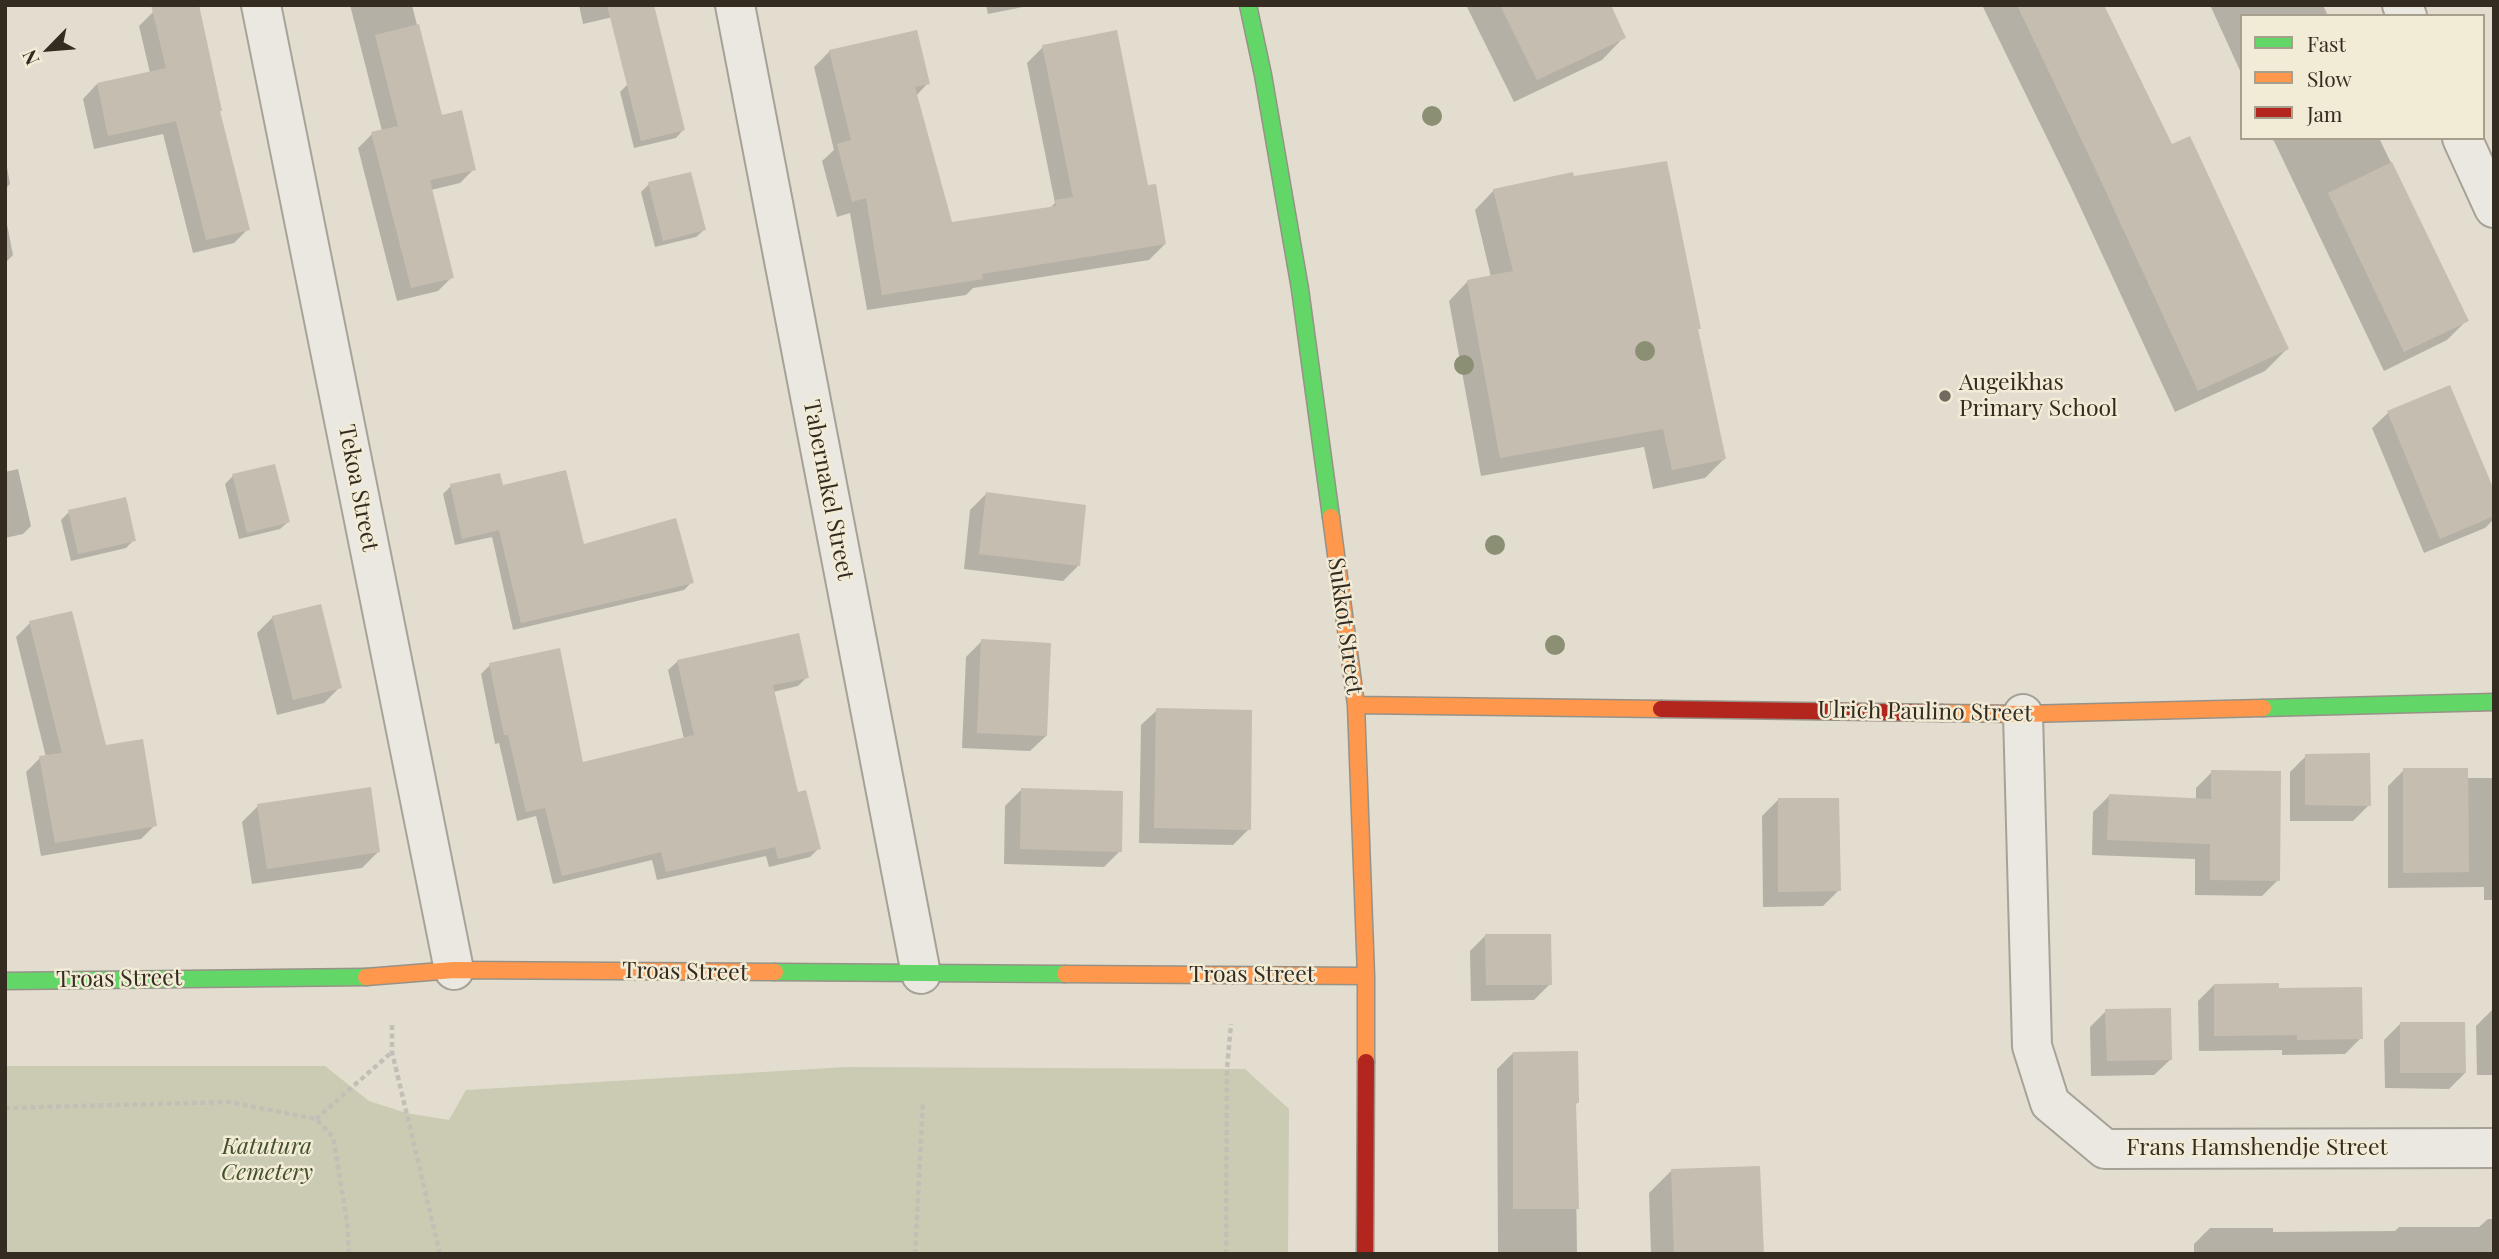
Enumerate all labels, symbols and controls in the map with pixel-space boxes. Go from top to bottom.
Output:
north arrow [14,14,84,84]
legend [2240,14,2485,140]
text: Fast [2307,29,2346,57]
text: N [15,46,45,70]
text: Slow [2307,64,2352,92]
text: Jam [2307,99,2343,127]
place label: Augeikhas Primary School [1959,369,2118,423]
marker: Augeikhas Primary School [1937,388,1953,404]
street label: Tabernakel Street [797,397,859,583]
street label: Tekoa Street [332,422,384,554]
street label: Sukkot Street [1322,556,1368,696]
street label: Ulrich Paulino Street [1817,696,2033,728]
street label: Troas Street [622,957,748,987]
street label: Troas Street [1189,961,1315,989]
street label: Troas Street [56,964,182,994]
park label: Katutura Cemetery [221,1133,313,1187]
street label: Frans Hamshendje Street [2126,1134,2388,1162]

